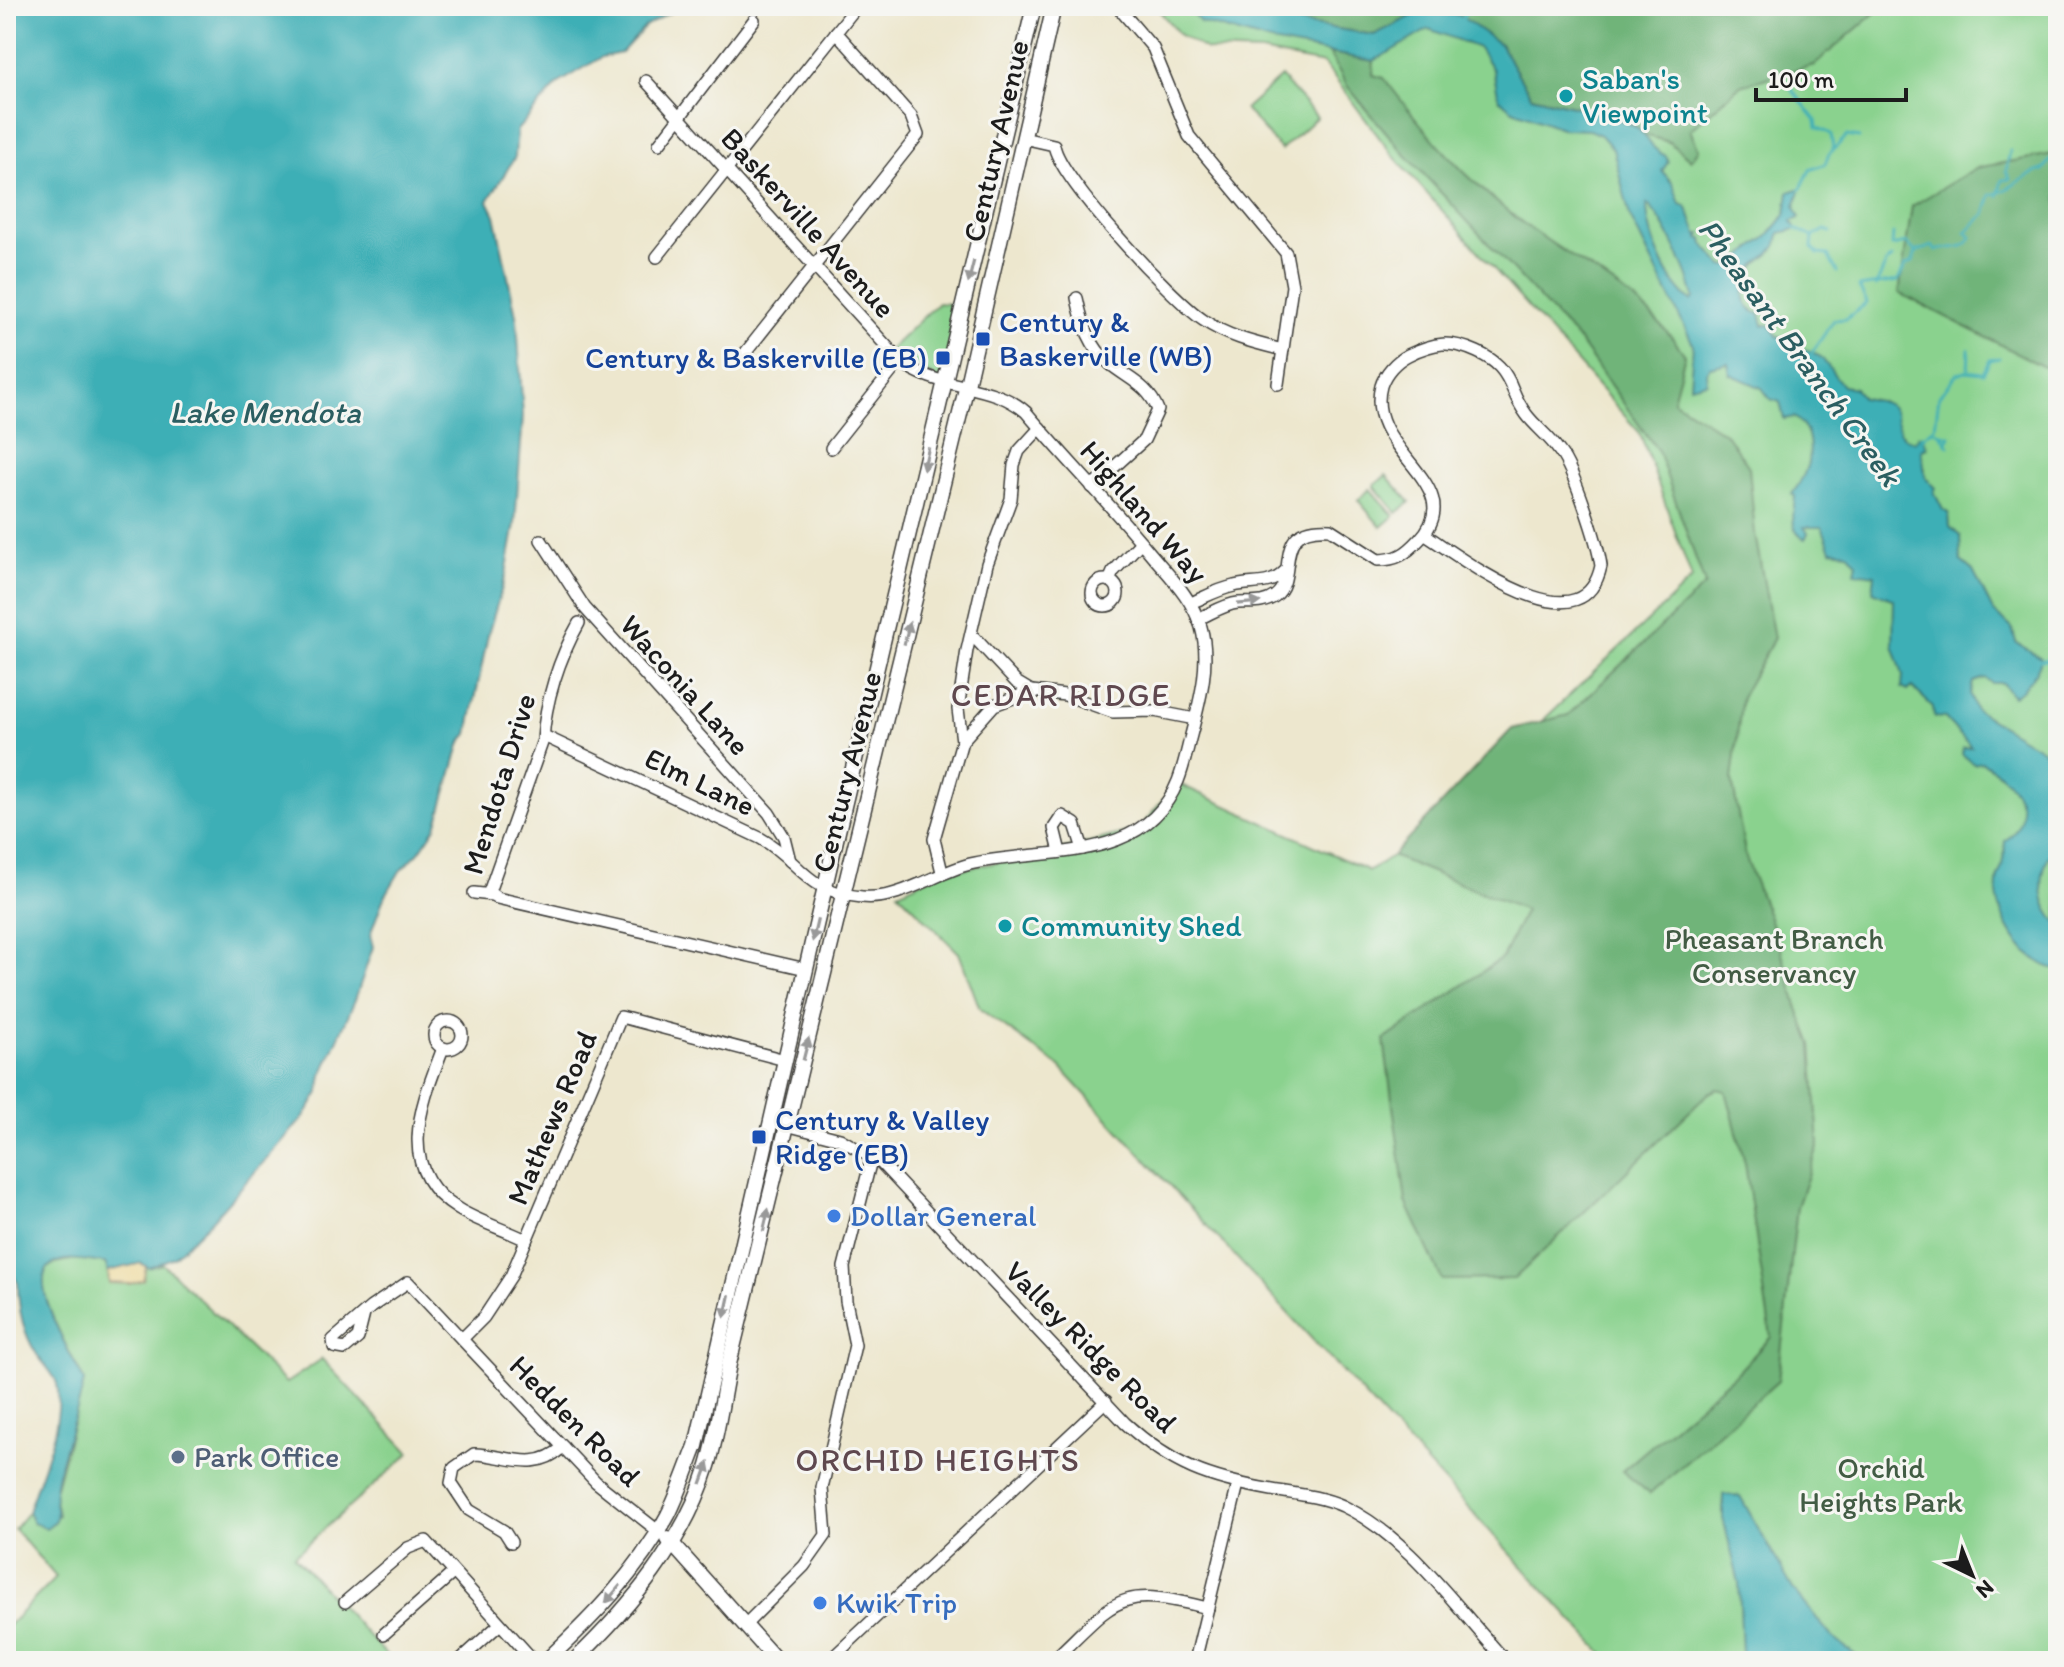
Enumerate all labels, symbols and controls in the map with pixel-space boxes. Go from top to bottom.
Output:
street label: Century Avenue [954,36,1037,246]
scale bar [1756,52,1906,102]
place label: Saban's Viewpoint [1582,60,1708,131]
text: 100 m [1768,65,1834,94]
marker: Saban's Viewpoint [1557,87,1575,105]
street label: Baskerville Avenue [713,120,904,325]
water label: Pheasant Branch Creek [1690,211,1911,494]
one-way arrow [964,260,976,285]
place label: Century & Baskerville (WB) [999,303,1213,374]
marker: Century & Baskerville (WB) [974,330,992,348]
place label: Century & Baskerville (EB) [585,339,927,376]
marker: Century & Baskerville (EB) [934,349,952,367]
water label: Lake Mendota [169,393,362,431]
street label: Highland Way [1072,433,1217,591]
one-way arrow [919,446,932,471]
one-way arrow [1237,596,1262,609]
street label: Waconia Lane [612,607,758,763]
one-way arrow [901,620,914,645]
street label: Century Avenue [804,667,889,876]
district label: CEDAR RIDGE [951,676,1171,714]
street label: Mendota Drive [453,689,544,879]
street label: Elm Lane [639,739,761,824]
place label: Community Shed [1021,907,1242,944]
marker: Community Shed [996,917,1014,935]
one-way arrow [808,918,821,943]
park label: Pheasant Branch Conservancy [1664,920,1884,991]
street label: Mathews Road [498,1025,605,1210]
one-way arrow [801,1036,813,1061]
place label: Century & Valley Ridge (EB) [775,1101,989,1172]
marker: Century & Valley Ridge (EB) [750,1128,768,1146]
place label: Dollar General [850,1197,1037,1234]
marker: Dollar General [825,1207,843,1225]
one-way arrow [760,1208,773,1233]
street label: Valley Ridge Road [997,1253,1185,1441]
one-way arrow [720,1294,733,1319]
street label: Hedden Road [502,1347,649,1495]
place label: Park Office [194,1438,339,1475]
district label: ORCHID HEIGHTS [795,1441,1081,1479]
marker: Park Office [169,1448,187,1466]
park label: Orchid Heights Park [1799,1449,1963,1520]
one-way arrow [699,1460,712,1484]
north arrow [1932,1535,2012,1615]
text: N [1971,1574,2000,1604]
one-way arrow [605,1584,622,1604]
place label: Kwik Trip [836,1584,957,1621]
marker: Kwik Trip [811,1594,829,1612]

